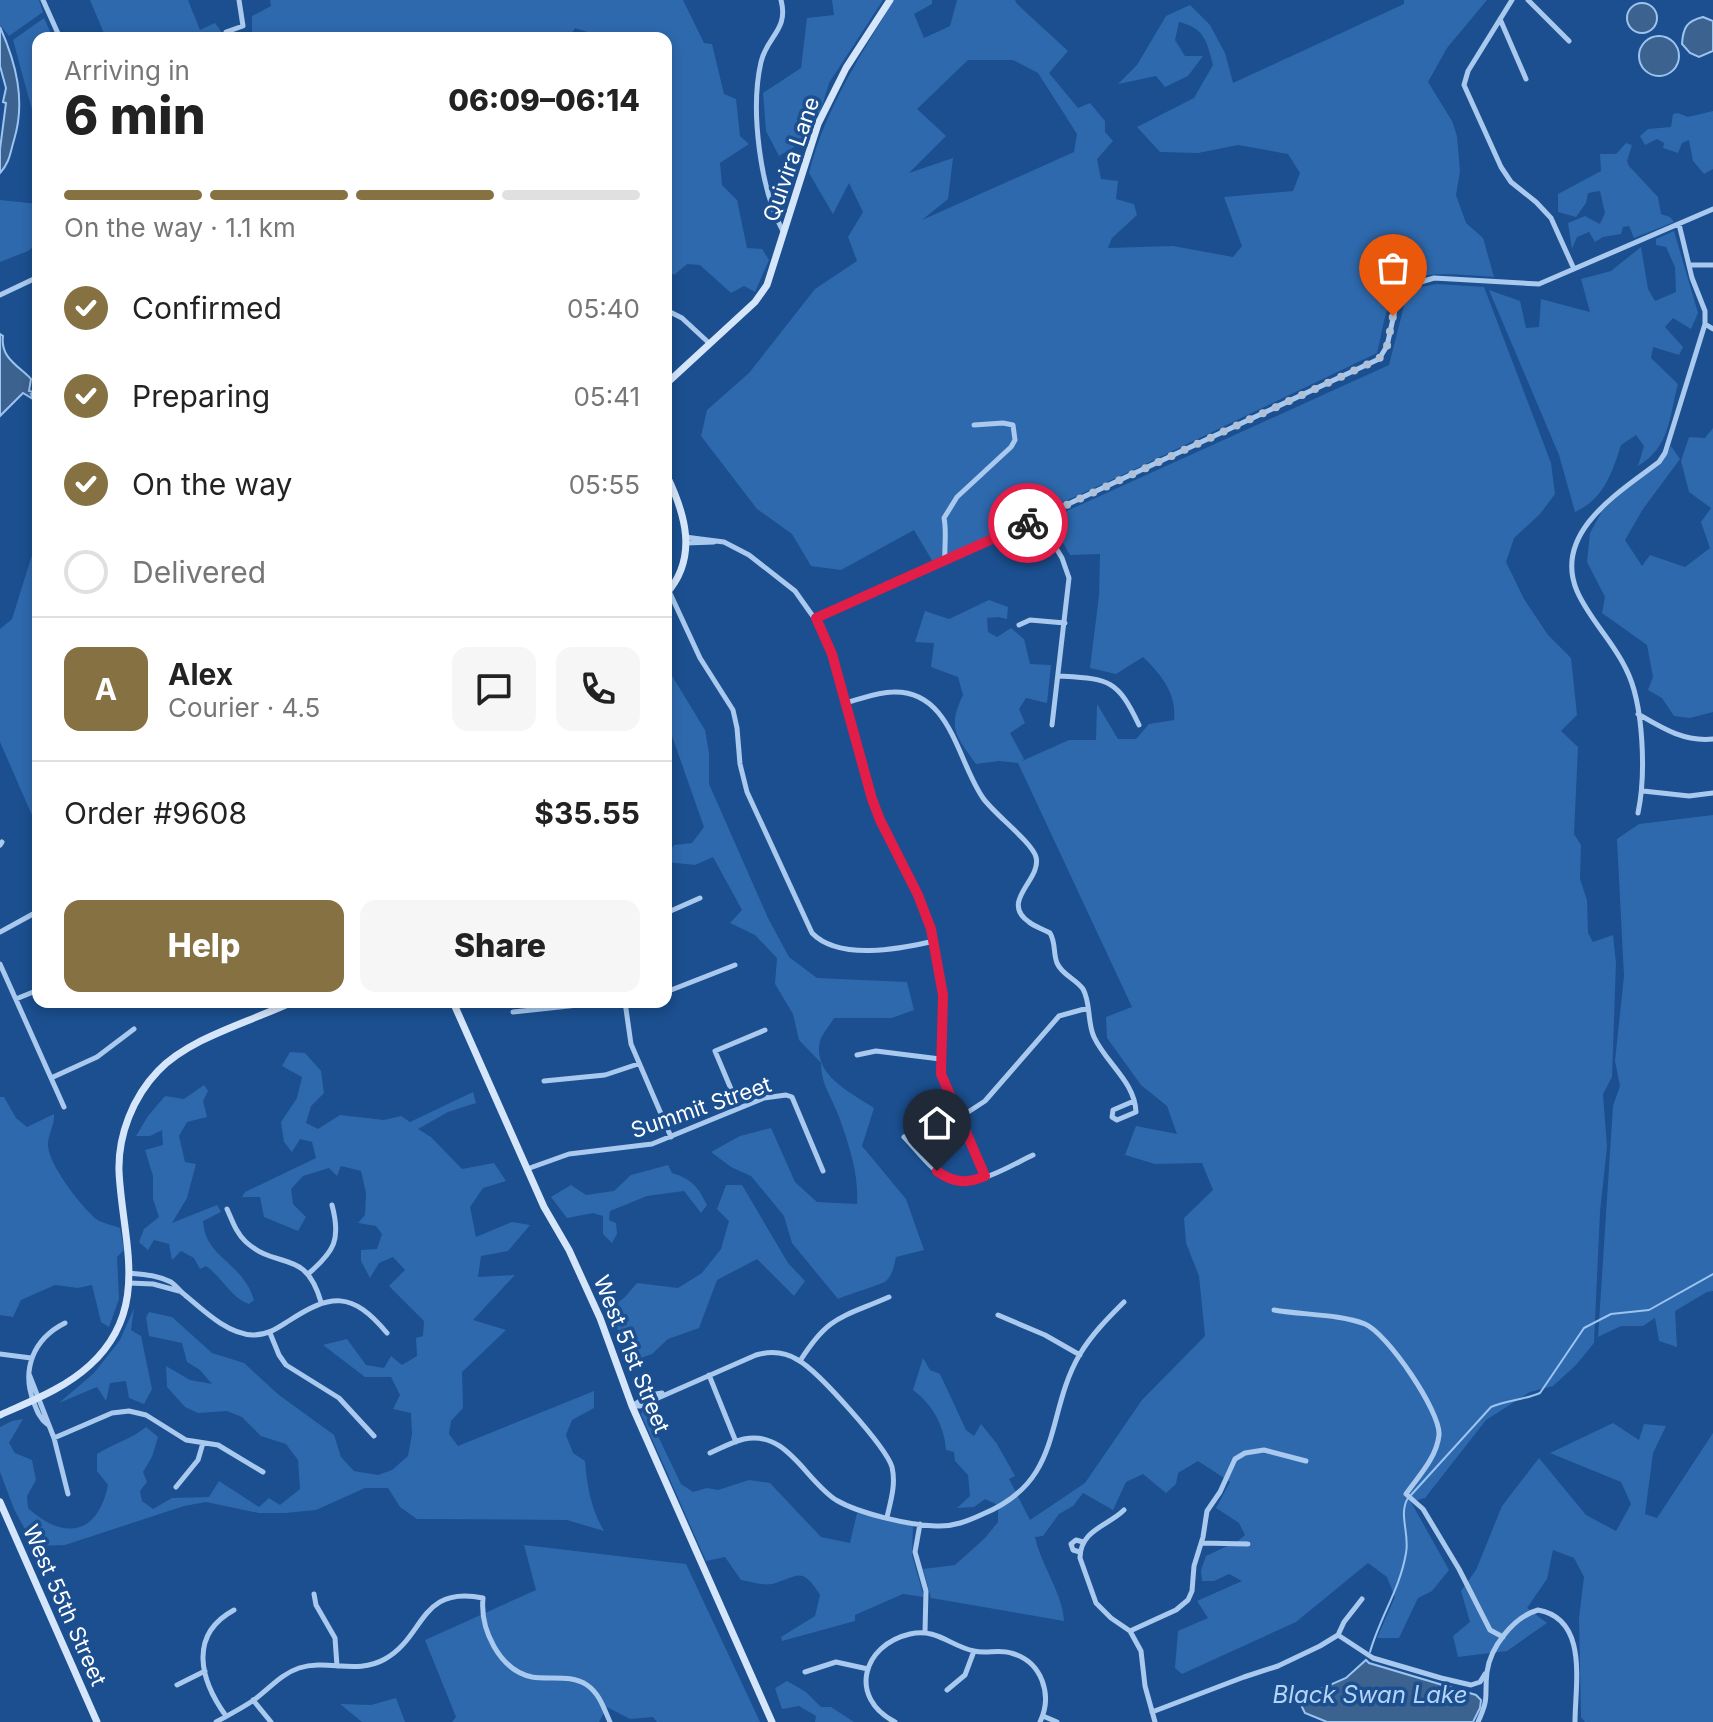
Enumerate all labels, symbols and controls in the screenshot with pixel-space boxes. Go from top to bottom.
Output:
text: Arriving in [64,55,190,86]
text: 06:09–06:14 [448,82,640,118]
text: 6 min [64,84,206,147]
street label: Quivira Lane [757,93,825,225]
text: On the way · 1.1 km [64,212,296,243]
pin [1359,234,1427,316]
icon: bag [1371,246,1415,290]
icon: check [64,286,108,330]
text: Confirmed [132,290,282,326]
text: 05:40 [567,293,640,324]
icon: check [64,374,108,418]
text: Preparing [132,378,270,414]
text: 05:41 [573,381,640,412]
icon: check [64,462,108,506]
text: On the way [132,466,292,502]
text: 05:55 [569,469,640,500]
courier [988,483,1068,563]
icon: bike [1006,501,1050,545]
text: Delivered [132,554,266,590]
button: chat [452,647,536,731]
button: phone [556,647,640,731]
text: Alex [168,656,233,692]
text: A [95,671,117,707]
text: Courier · 4.5 [168,692,320,723]
text: Order #9608 [64,795,247,831]
text: $35.55 [534,795,640,831]
button: Help [64,900,344,992]
button: Share [360,900,640,992]
street label: Summit Street [628,1071,774,1143]
pin [903,1089,971,1171]
icon: home [915,1101,959,1145]
street label: West 51st Street [589,1271,675,1437]
street label: West 55th Street [18,1520,112,1690]
water label: Black Swan Lake [1273,1680,1467,1709]

